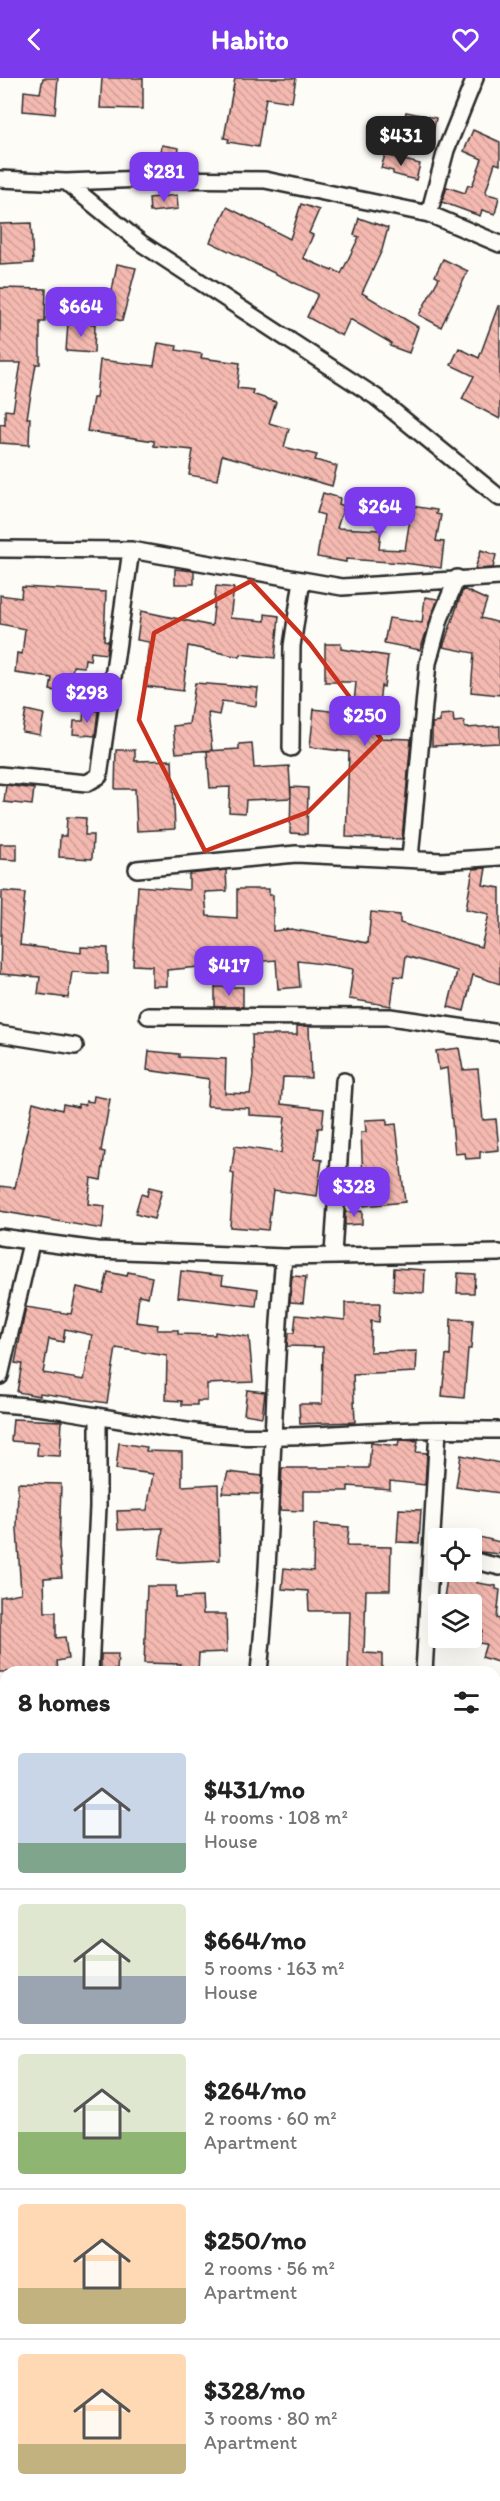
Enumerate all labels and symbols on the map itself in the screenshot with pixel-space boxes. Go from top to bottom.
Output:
pin: $431 [365,116,437,167]
pin: $281 [128,152,200,203]
pin: $664 [45,287,117,338]
pin: $264 [344,487,416,538]
pin: $298 [51,673,123,724]
pin: $250 [329,696,401,747]
pin: $417 [193,946,265,997]
pin: $328 [318,1167,390,1218]

